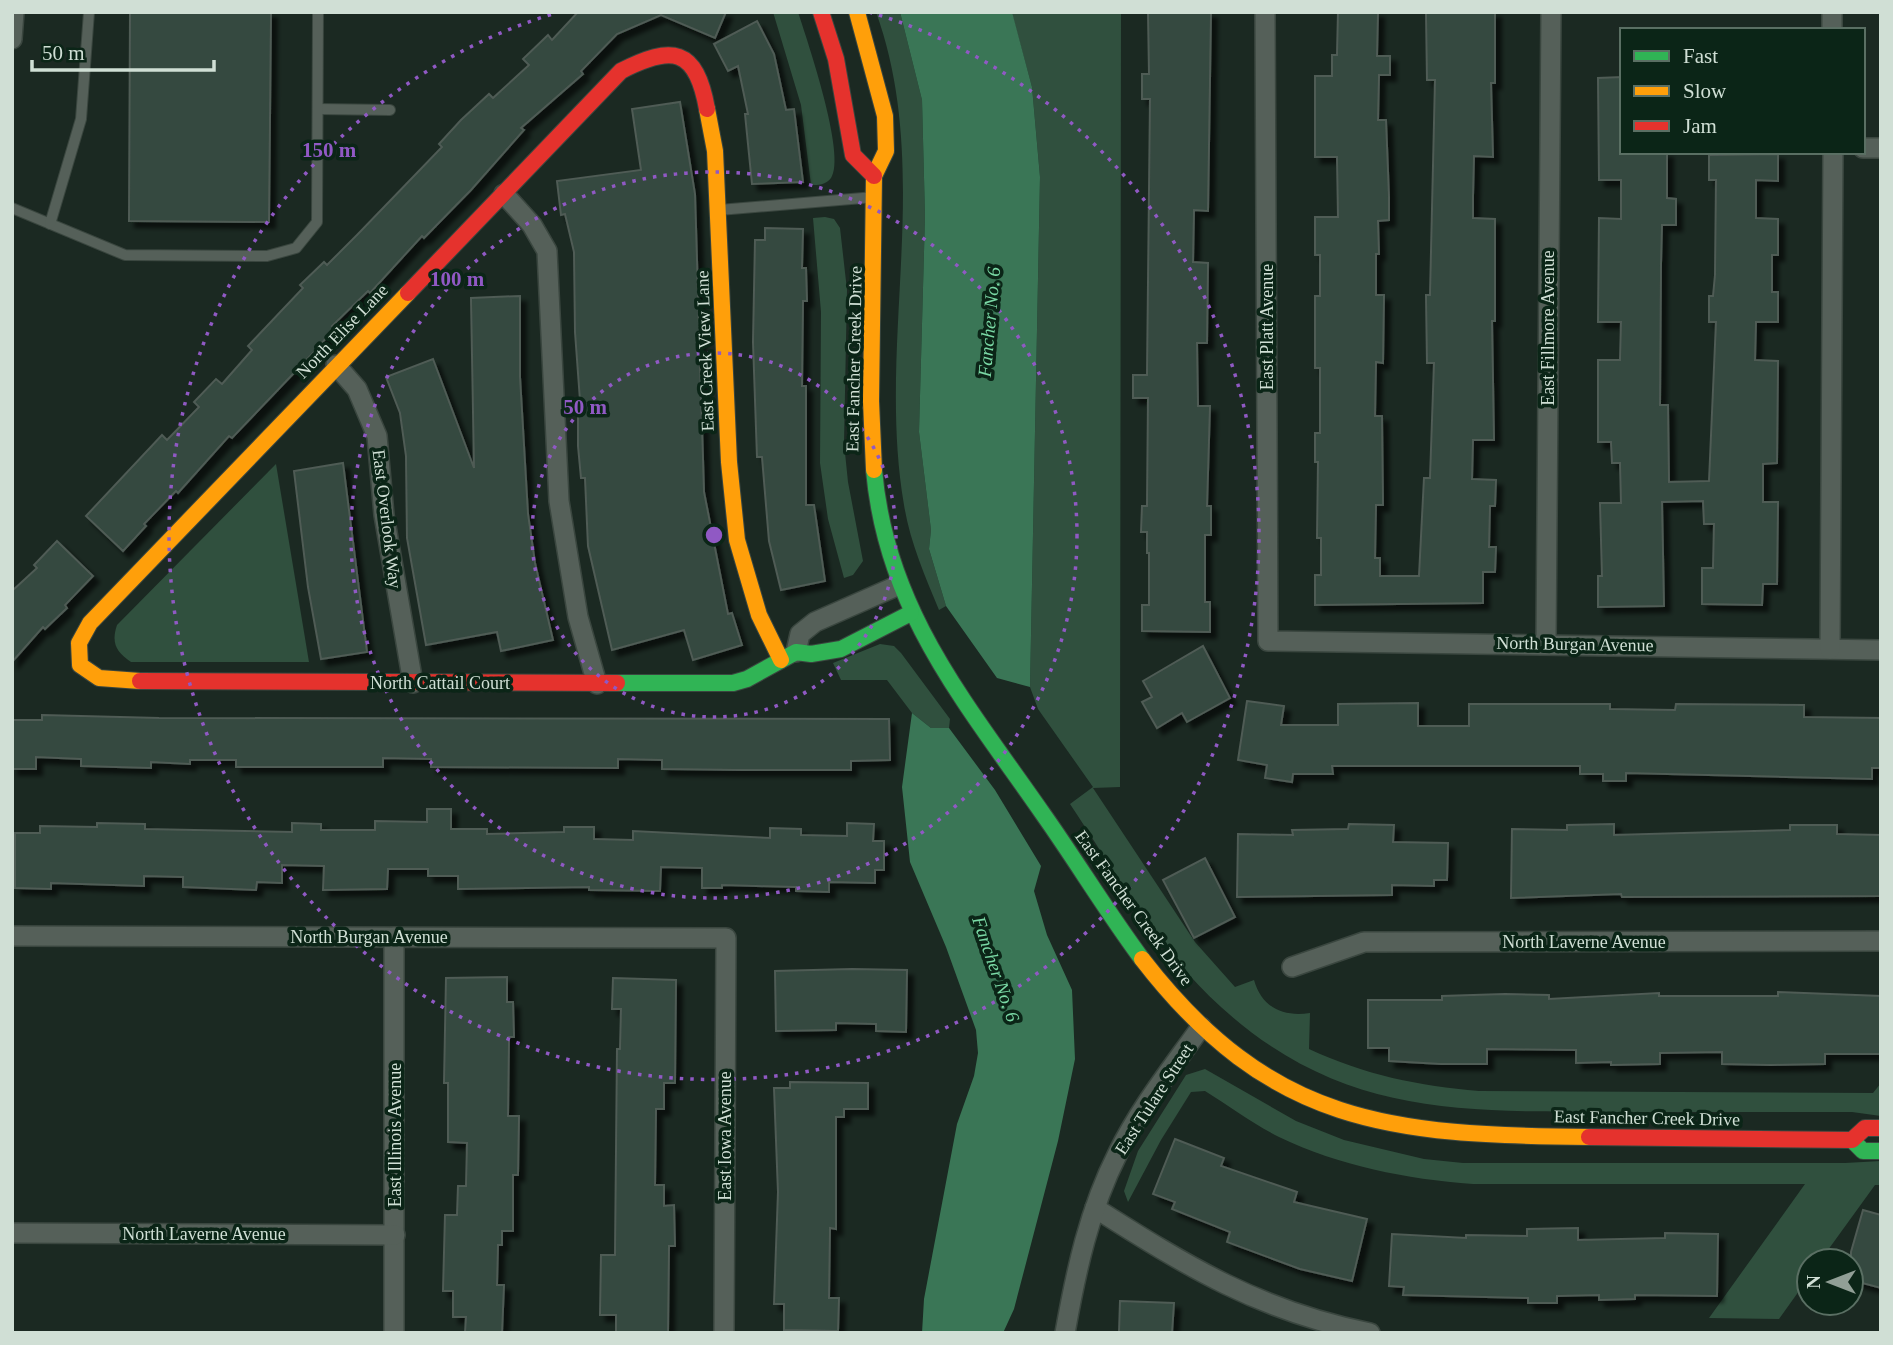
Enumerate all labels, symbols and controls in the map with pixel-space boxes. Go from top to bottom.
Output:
scale bar [32,28,214,72]
legend [1620,28,1865,154]
text: 50 m [42,41,85,65]
text: Fast [1683,44,1718,68]
text: Slow [1683,79,1727,103]
text: Jam [1683,114,1717,138]
text: 150 m [302,138,357,162]
street label: East Fillmore Avenue [1538,250,1558,406]
street label: East Platt Avenue [1257,264,1277,390]
street label: East Fancher Creek Drive [842,266,866,452]
water label: Fancher No. 6 [974,266,1004,379]
text: 100 m [430,267,485,291]
street label: East Creek View Lane [692,270,718,432]
street label: North Elise Lane [292,280,392,382]
text: 50 m [563,395,607,419]
street label: East Overlook Way [369,448,405,590]
centre of rings [702,523,726,547]
street label: North Burgan Avenue [1496,633,1654,655]
street label: North Cattail Court [370,673,510,693]
street label: East Fancher Creek Drive [1071,827,1197,989]
water label: Fancher No. 6 [968,912,1024,1025]
street label: North Burgan Avenue [290,927,448,947]
street label: North Laverne Avenue [1502,932,1666,952]
street label: East Tulare Street [1111,1040,1197,1158]
street label: East Illinois Avenue [385,1063,405,1207]
street label: East Iowa Avenue [715,1071,735,1201]
street label: East Fancher Creek Drive [1554,1106,1740,1130]
street label: North Laverne Avenue [122,1224,286,1244]
north arrow [1795,1247,1865,1317]
text: N [1803,1275,1824,1289]

